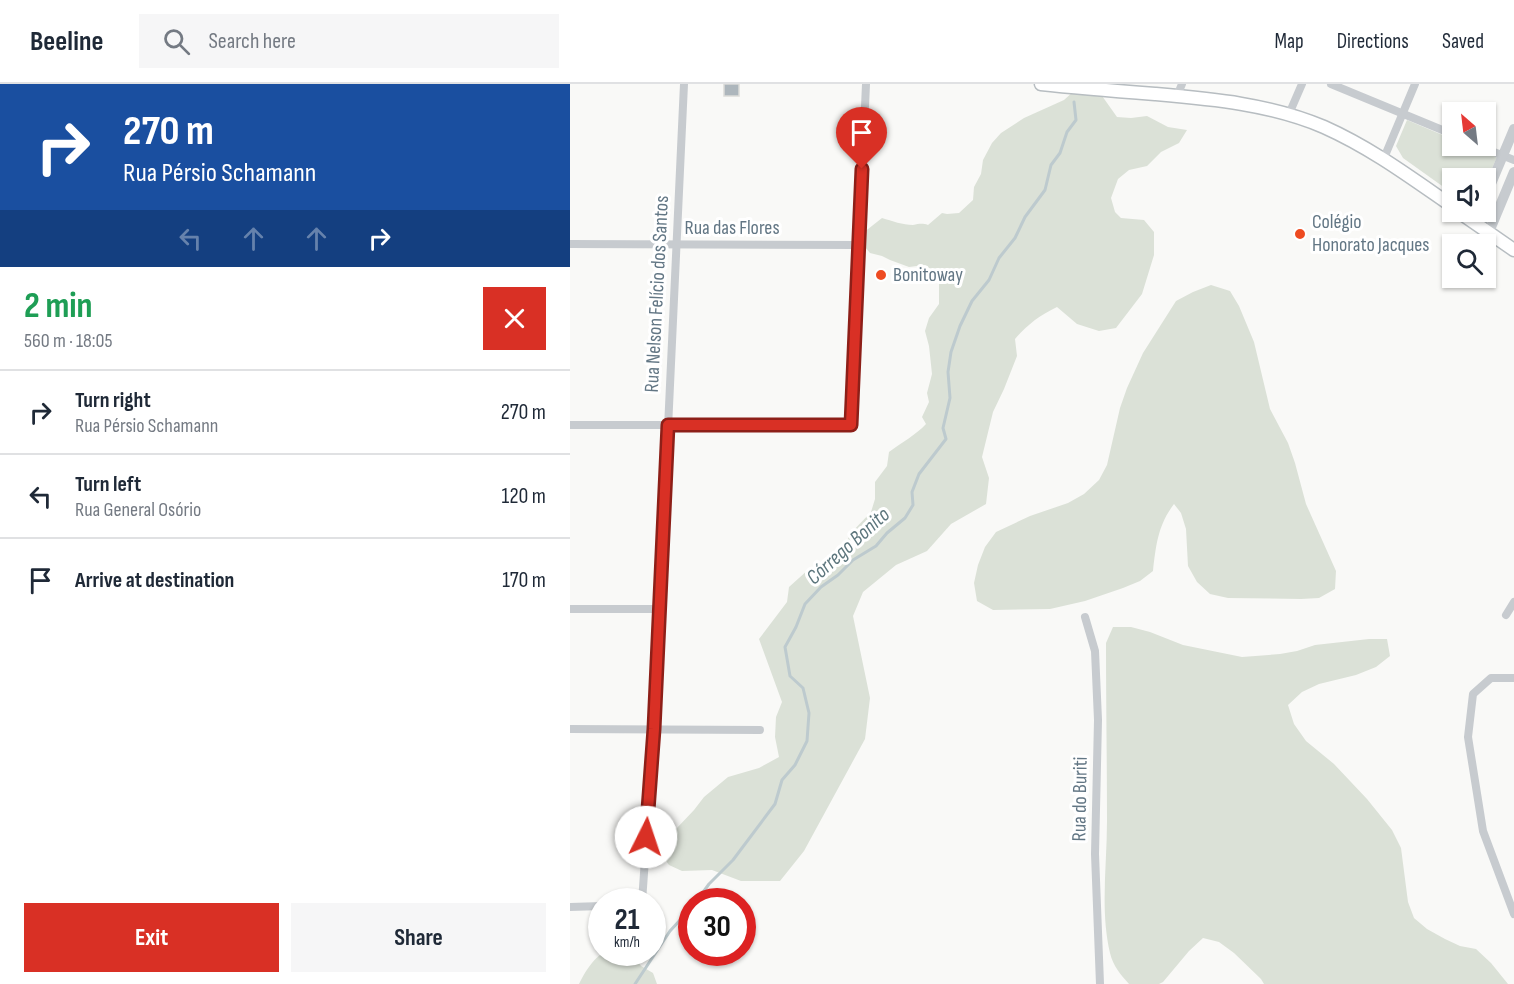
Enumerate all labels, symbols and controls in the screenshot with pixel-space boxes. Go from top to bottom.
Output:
search box [139,14,559,68]
text: Beeline [30,25,103,58]
icon: search [160,25,193,58]
text: Search here [208,28,296,55]
text: Map [1274,29,1304,54]
text: Directions [1337,29,1409,54]
text: Saved [1442,29,1484,54]
north arrow [1442,102,1496,156]
map controls [1442,102,1496,288]
text: 270 m [123,106,214,157]
pin [836,107,887,169]
icon: right [24,108,102,186]
icon: arrive [845,116,878,149]
text: Rua Pérsio Schamann [123,157,316,189]
button: sound [1442,168,1496,222]
street label: Rua Nelson Felício dos Santos [640,195,674,393]
place label: Colégio Honorato Jacques [1312,210,1429,257]
street label: Rua das Flores [684,216,780,240]
icon: left [174,222,207,255]
icon: ahead [237,222,270,255]
icon: ahead [300,222,333,255]
icon: right [363,222,396,255]
marker: Colégio Honorato Jacques [1293,227,1307,241]
button: search [1442,234,1496,288]
place label: Bonitoway [893,263,963,287]
marker: Bonitoway [874,268,888,282]
text: 2 min [24,285,93,328]
button: close [483,287,546,350]
text: 560 m · 18:05 [24,329,113,353]
text: Turn right [75,387,151,414]
icon: right [24,396,57,429]
text: 270 m [501,399,546,426]
text: Rua Pérsio Schamann [75,414,218,438]
text: Turn left [75,471,141,498]
icon: left [24,480,57,513]
text: 120 m [502,483,546,510]
text: Rua General Osório [75,498,201,522]
water label: Córrego Bonito [801,502,895,590]
icon: arrive [24,564,57,597]
text: Arrive at destination [75,567,234,594]
text: 170 m [502,567,546,594]
street label: Rua do Buriti [1067,756,1093,842]
position arrow [614,805,678,869]
speed limit sign: 30 [678,888,756,966]
text: 21 [615,902,639,938]
button: Exit [24,903,279,972]
button: Share [291,903,546,972]
text: km/h [614,933,640,952]

